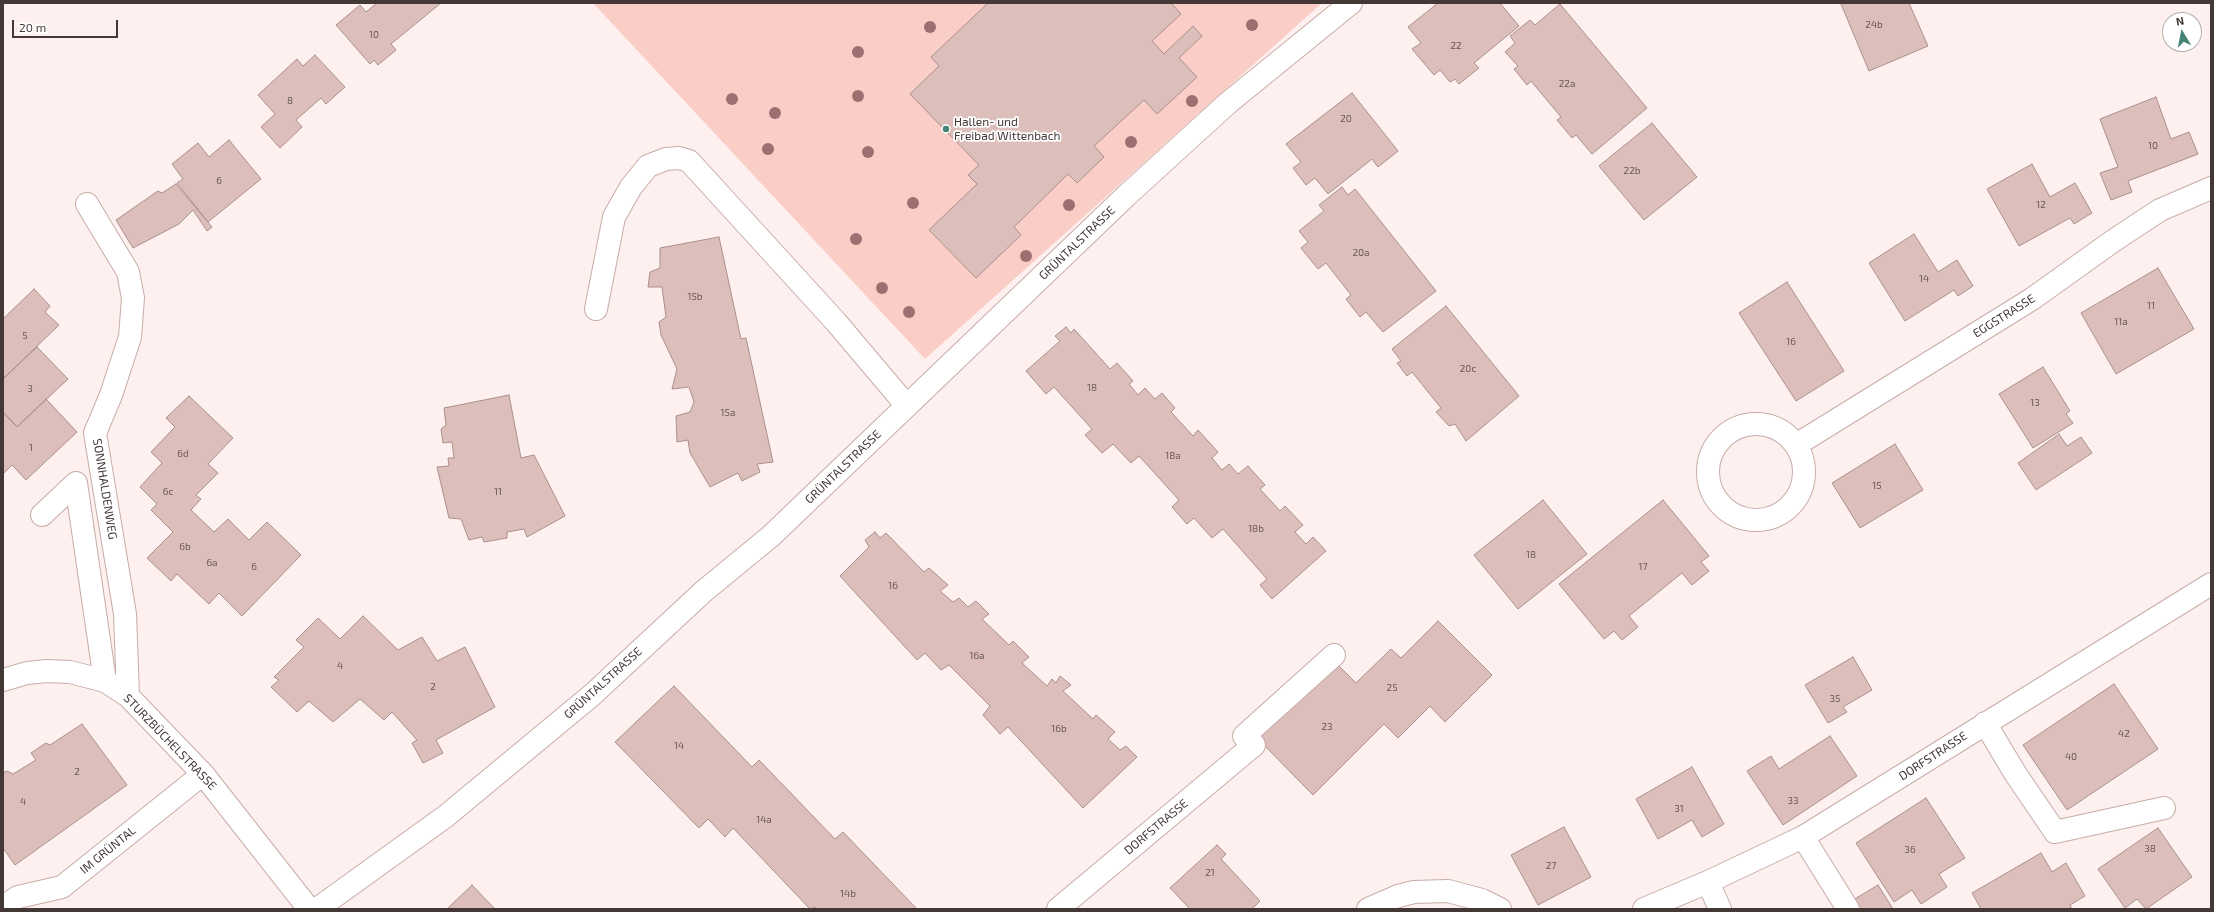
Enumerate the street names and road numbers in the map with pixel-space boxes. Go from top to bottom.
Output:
street label: GRÜNTALSTRASSE [1036,203,1118,283]
street label: EGGSTRASSE [1970,291,2038,341]
street label: GRÜNTALSTRASSE [802,427,884,507]
street label: SONNHALDENWEG [90,437,120,541]
street label: GRÜNTALSTRASSE [561,644,645,722]
street label: STURZBÜCHELSTRASSE [120,691,220,793]
street label: DORFSTRASSE [1896,729,1970,783]
street label: DORFSTRASSE [1121,796,1191,858]
street label: IM GRÜNTAL [77,823,139,877]

